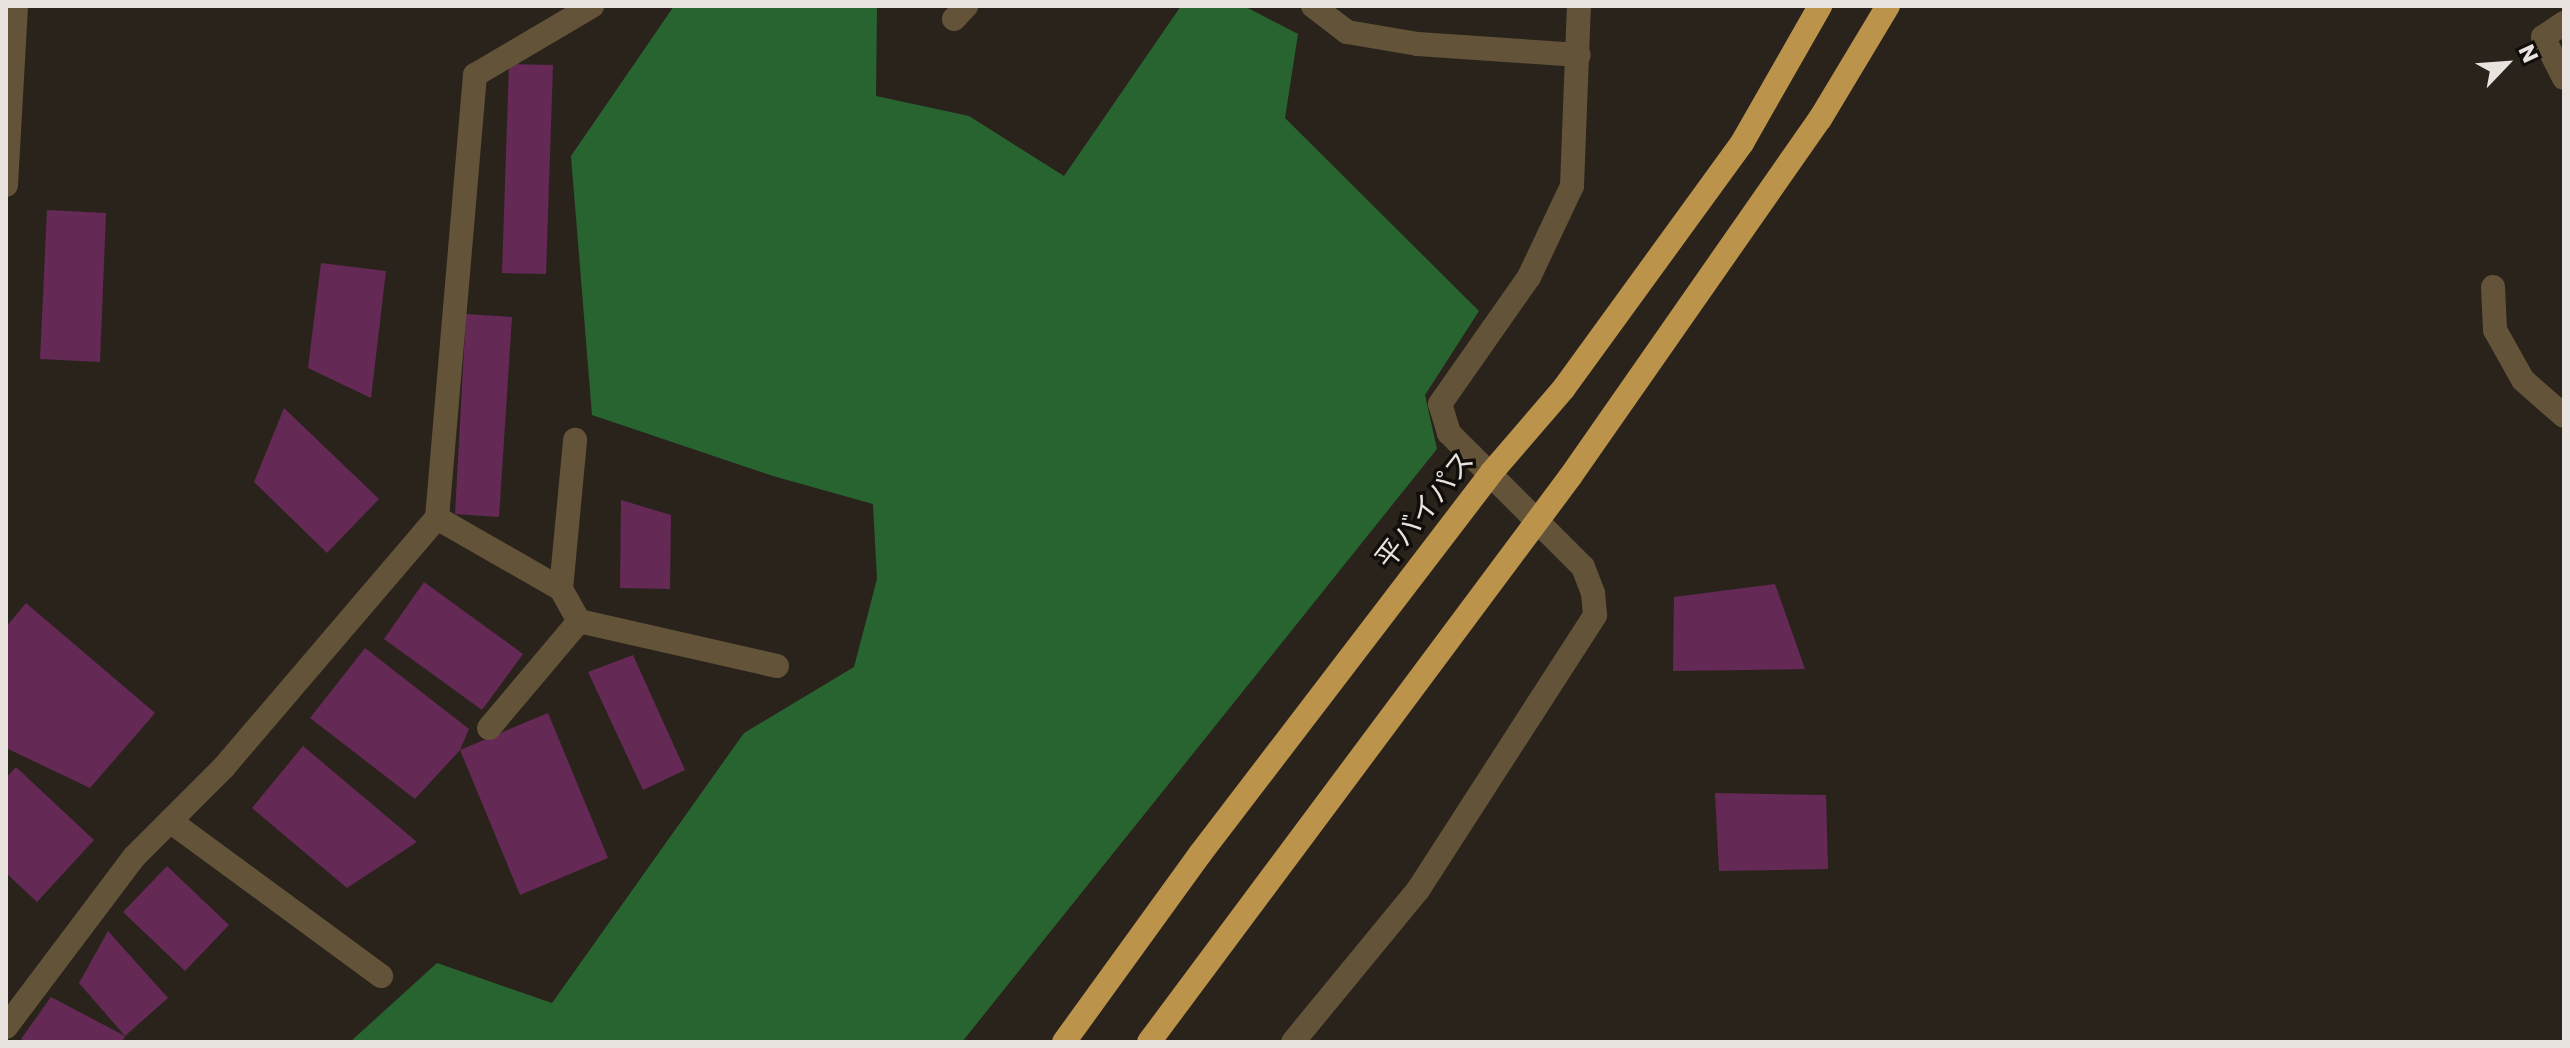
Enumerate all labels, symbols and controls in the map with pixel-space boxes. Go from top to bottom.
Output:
north arrow [2466,24,2546,104]
text: N [2511,40,2546,68]
street label: 平バイパス [1369,444,1481,576]

